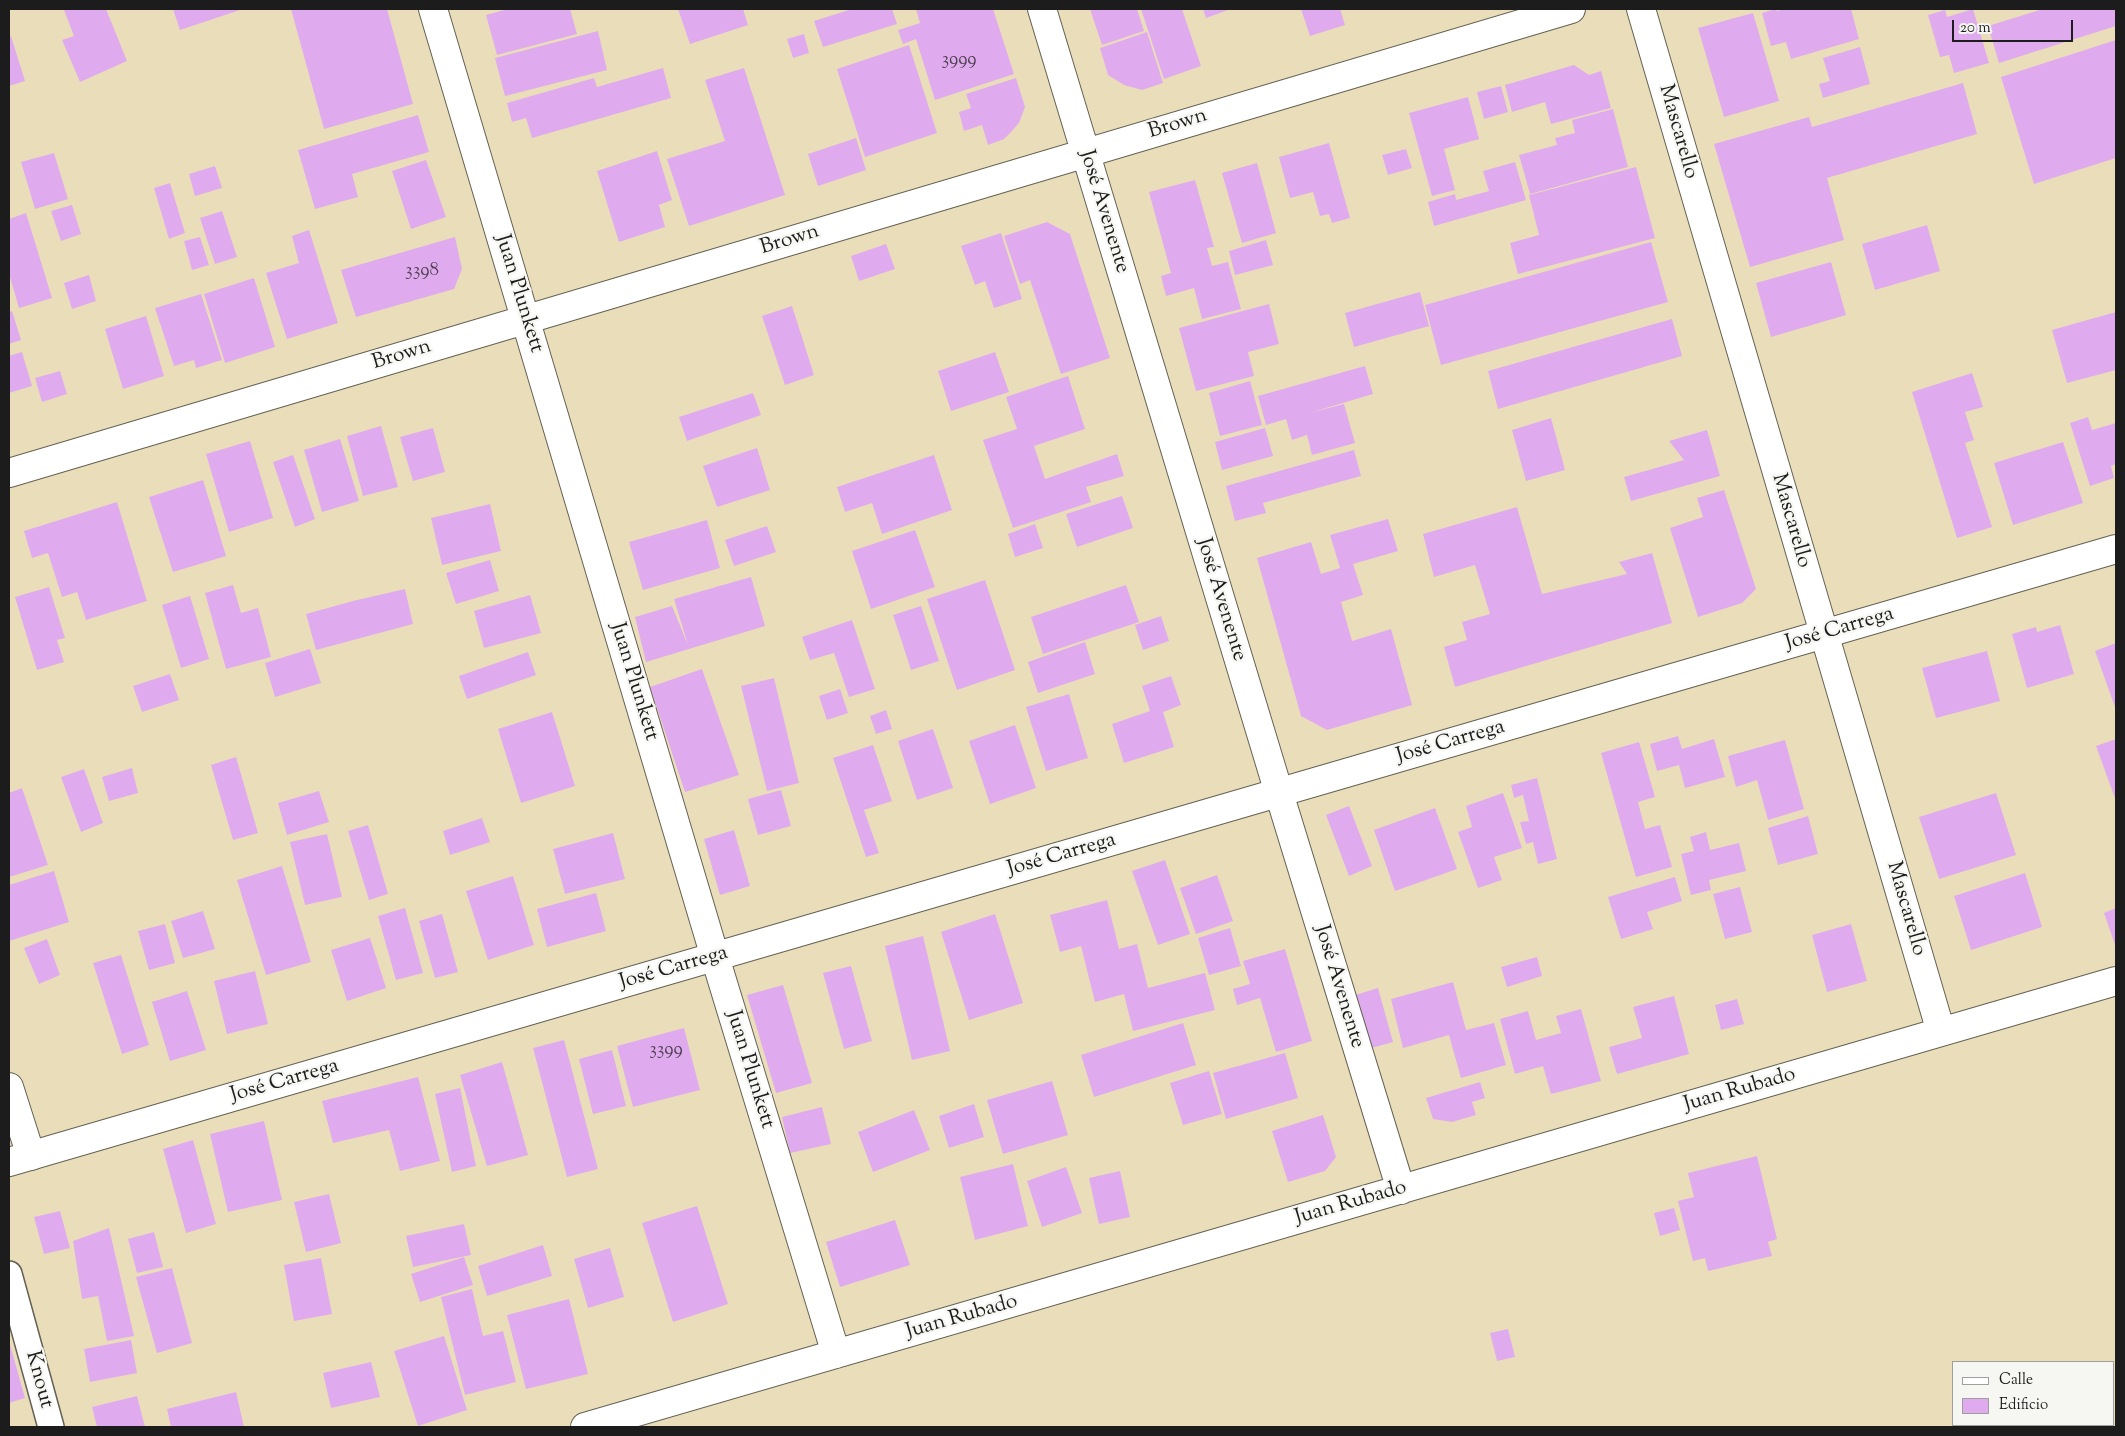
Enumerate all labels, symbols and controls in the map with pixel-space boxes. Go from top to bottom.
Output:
scale bar [1955,10,2076,42]
text: 20 m [1960,18,1991,39]
house number: 3999 [941,50,977,72]
street label: Mascarello [1652,82,1702,182]
street label: Brown [1146,104,1210,146]
street label: José Avenente [1072,147,1134,277]
street label: Brown [758,220,822,262]
street label: Juan Plunkett [488,232,548,356]
house number: 3398 [405,261,439,283]
street label: Brown [370,335,434,377]
street label: Mascarello [1765,471,1815,571]
street label: José Avenente [1189,535,1251,665]
street label: José Carrega [1783,603,1897,657]
street label: Juan Plunkett [603,620,663,744]
street label: José Carrega [1394,716,1508,770]
street label: José Carrega [1005,829,1119,883]
street label: Mascarello [1880,859,1930,959]
street label: José Avenente [1307,922,1369,1052]
street label: José Carrega [617,942,731,996]
street label: Juan Plunkett [719,1008,779,1132]
house number: 3399 [649,1040,683,1062]
street label: José Carrega [228,1055,342,1109]
street label: Juan Rubado [1681,1063,1799,1119]
street label: Juan Rubado [1292,1176,1410,1232]
street label: Juan Rubado [903,1290,1021,1346]
street label: Knout [18,1349,58,1411]
legend [1952,1361,2115,1426]
text: Calle [1999,1370,2033,1391]
text: Edificio [1999,1395,2048,1416]

